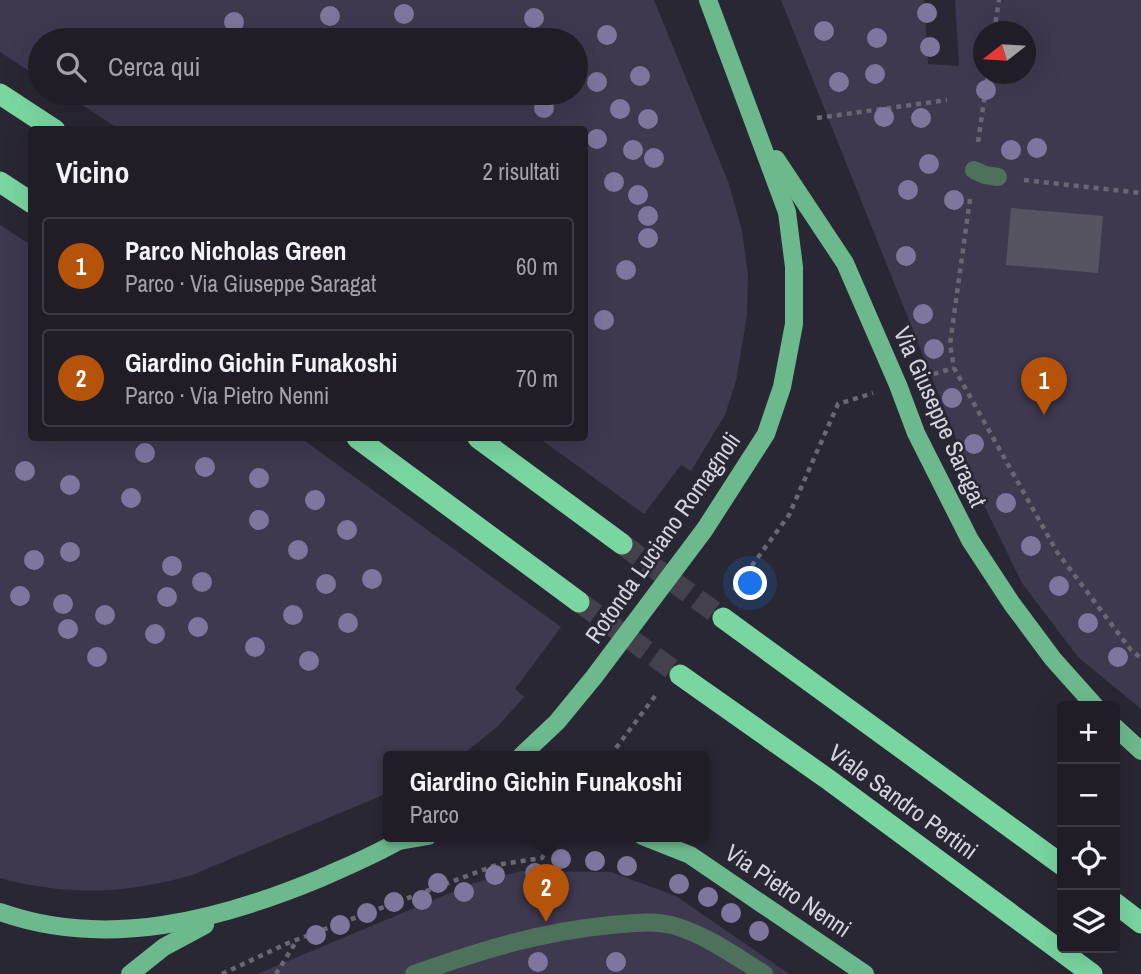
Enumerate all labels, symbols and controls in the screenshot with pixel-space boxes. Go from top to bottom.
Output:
north arrow [973,21,1036,84]
search box [28,28,588,105]
icon: search [52,48,90,86]
text: Cerca qui [108,49,200,84]
text: Vicino [56,152,129,192]
text: 2 risultati [482,156,560,187]
text: Parco Nicholas Green [125,233,347,268]
text: 1 [76,251,86,282]
text: 60 m [516,251,558,282]
text: Parco · Via Giuseppe Saragat [125,268,376,299]
street label: Via Giuseppe Saragat [887,321,995,512]
text: Giardino Gichin Funakoshi [125,345,398,380]
pin: 1 [1021,357,1067,415]
text: 2 [76,363,86,394]
text: 70 m [516,363,558,394]
text: Parco · Via Pietro Nenni [125,380,329,411]
street label: Rotonda Luciano Romagnoli [577,426,747,649]
your location [733,566,767,600]
map controls [1057,701,1120,953]
button: + [1057,701,1120,764]
street label: Viale Sandro Pertini [823,736,985,866]
popup [383,751,709,842]
text: Giardino Gichin Funakoshi [410,764,682,799]
button: − [1057,764,1120,827]
text: Parco [410,799,459,830]
button: locate [1057,827,1120,890]
street label: Via Pietro Nenni [719,836,858,944]
pin: 2 [523,864,569,922]
button: layers [1057,890,1120,953]

